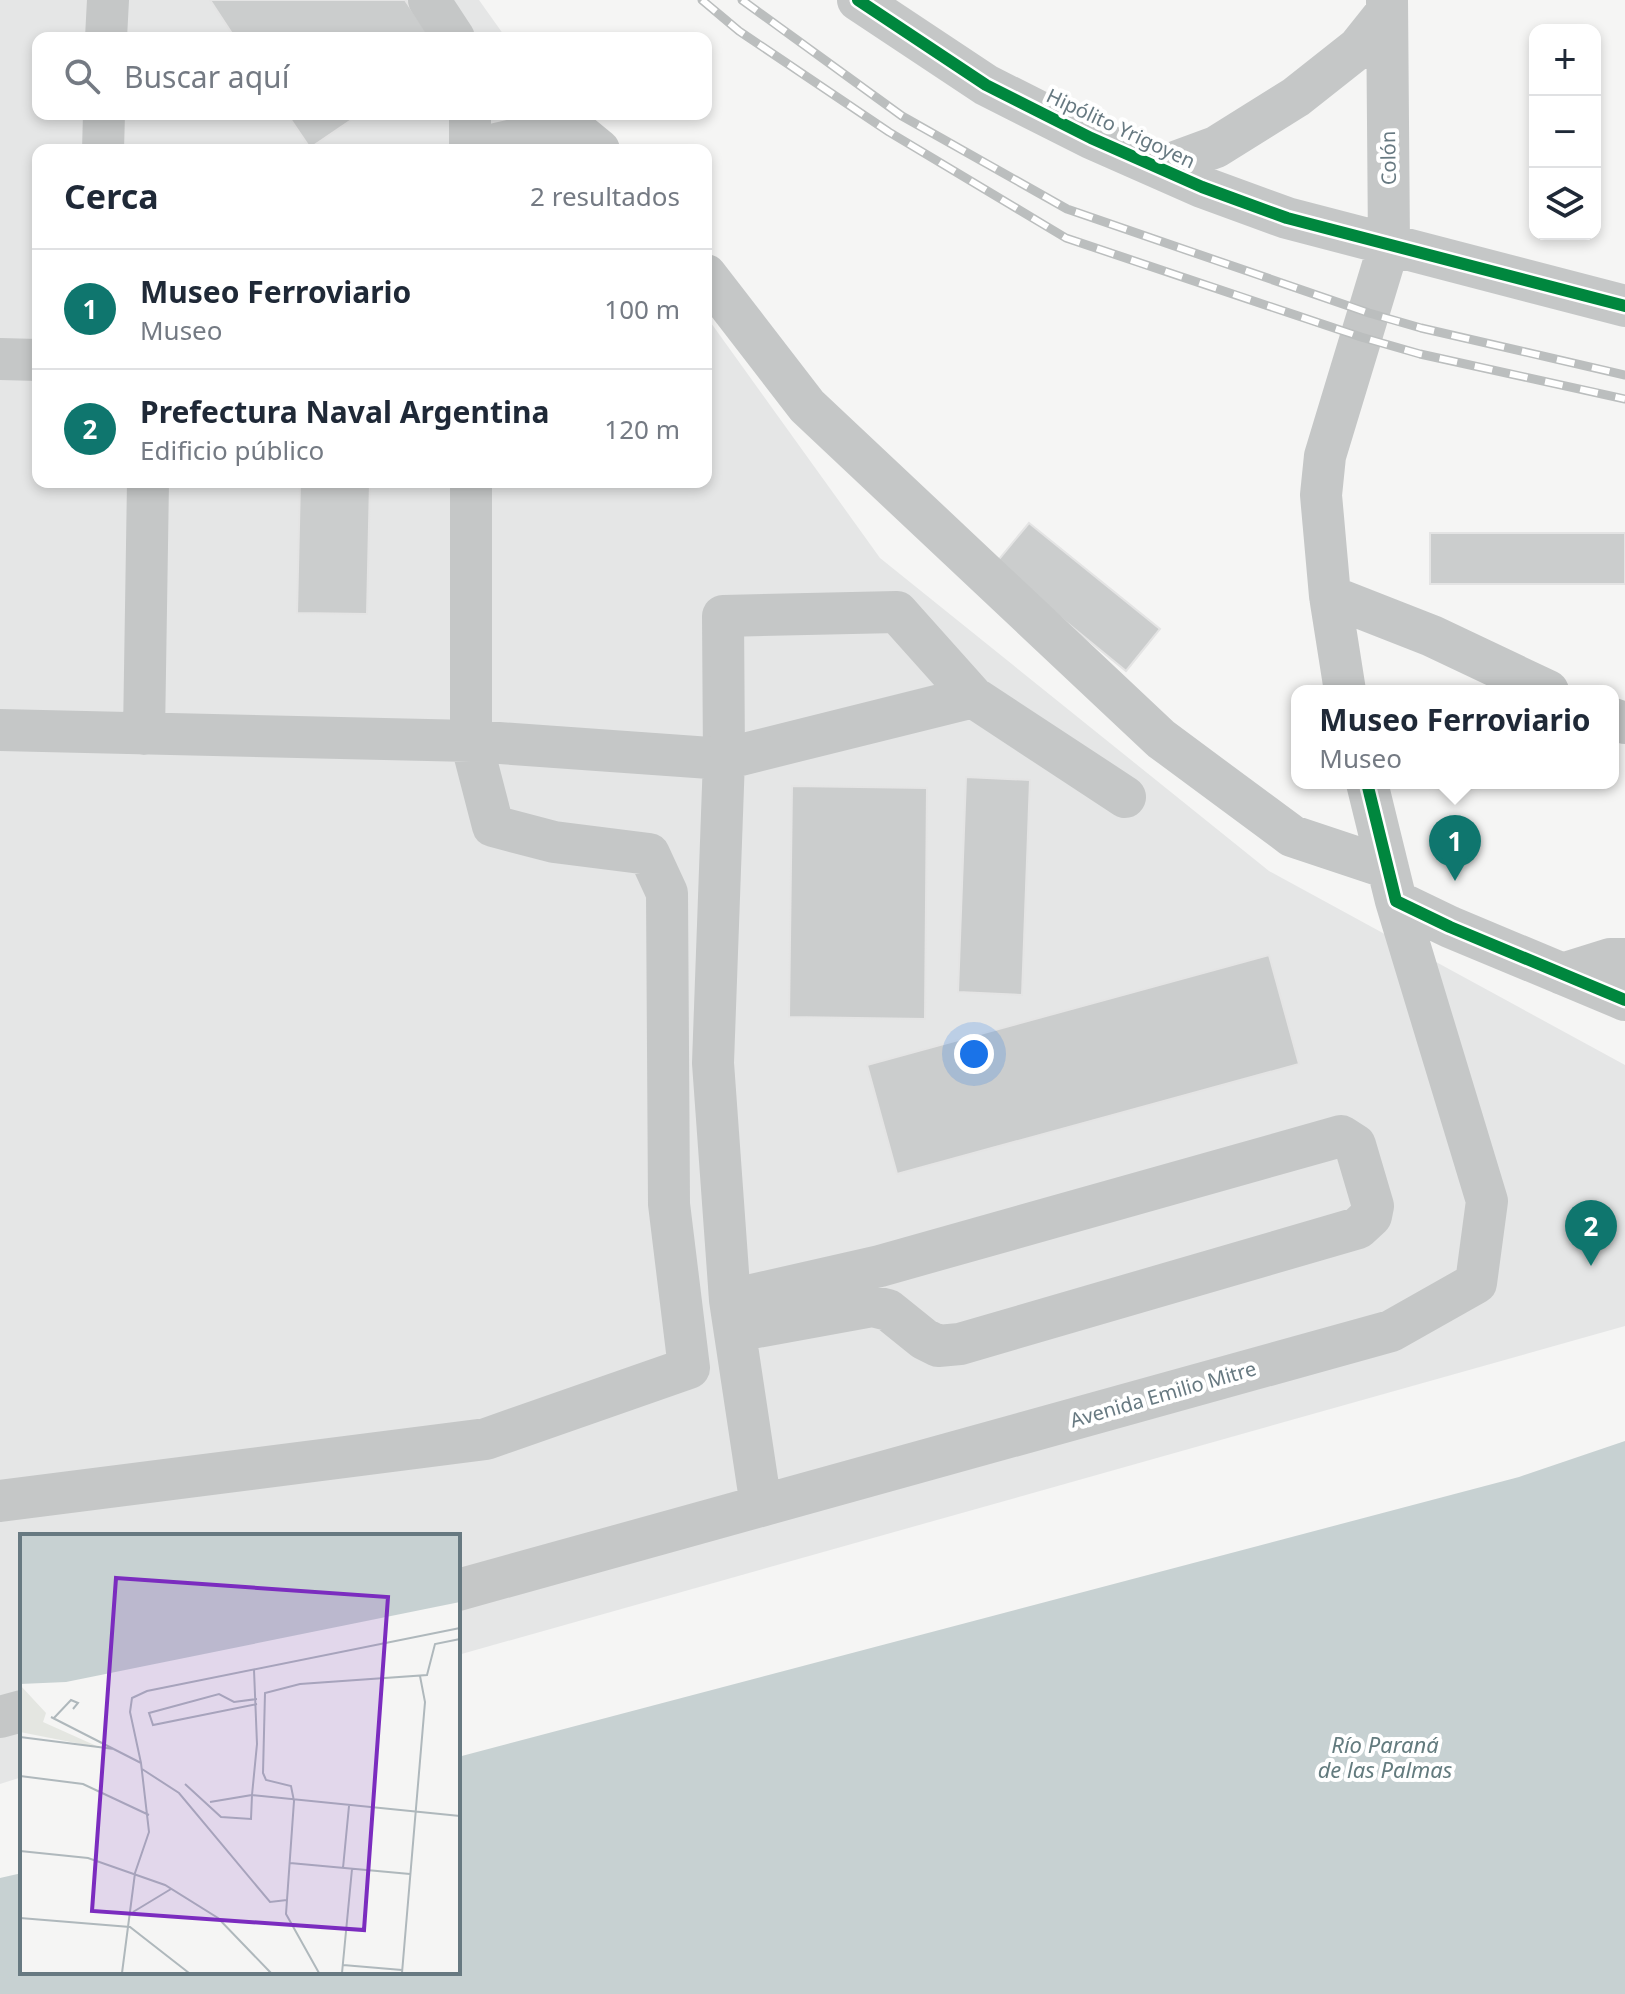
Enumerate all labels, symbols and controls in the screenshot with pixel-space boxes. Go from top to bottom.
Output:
map controls [1529,24,1601,240]
button: + [1529,24,1601,96]
search box [32,32,712,120]
icon: search [60,54,104,98]
text: Buscar aquí [124,56,289,97]
street label: Hipólito Yrigoyen [1042,82,1200,174]
button: − [1529,96,1601,168]
street label: Colón [1374,131,1402,185]
button: layers [1529,168,1601,240]
text: Cerca [64,173,159,219]
text: 2 resultados [530,178,680,214]
text: Museo Ferroviario [140,271,411,312]
text: 1 [83,291,97,327]
text: 100 m [604,291,680,327]
text: Museo [140,312,223,348]
text: Prefectura Naval Argentina [140,391,549,432]
text: 2 [83,411,97,447]
text: 120 m [604,411,680,447]
text: Edificio público [140,432,324,468]
popup [1291,685,1619,789]
text: Museo Ferroviario [1319,699,1591,740]
text: Museo [1319,740,1402,776]
pin: 1 [1429,815,1481,881]
your location [954,1034,994,1074]
pin: 2 [1565,1200,1617,1266]
street label: Avenida Emilio Mitre [1067,1354,1259,1434]
inset map [20,1534,460,1974]
water label: Río Paraná de las Palmas [1318,1729,1453,1784]

